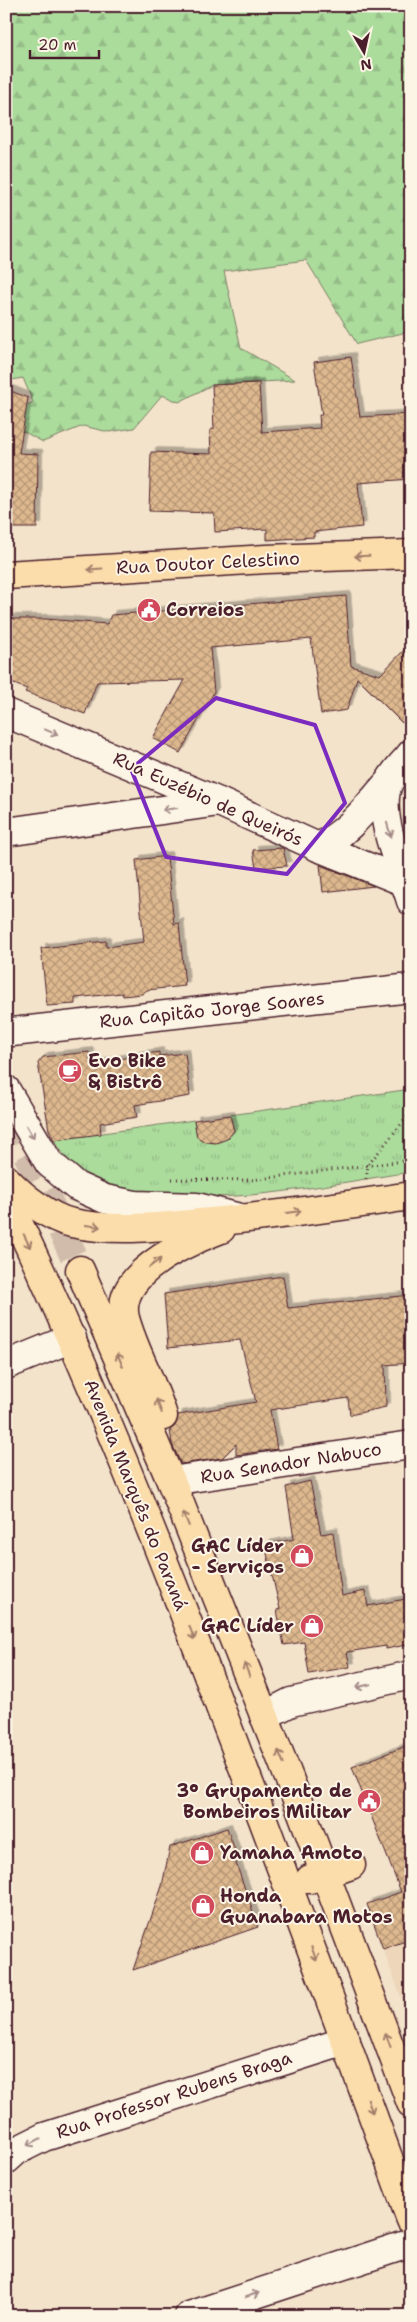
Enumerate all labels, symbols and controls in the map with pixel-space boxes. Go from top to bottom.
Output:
scale bar [30,28,99,60]
north arrow [340,28,390,78]
text: 20 m [38,35,77,55]
text: N [359,55,373,75]
street label: Rua Doutor Celestino [116,546,300,580]
one-way arrow [354,551,370,560]
one-way arrow [87,565,103,574]
public building icon: Correios [136,597,162,623]
place label: Correios [166,598,244,622]
one-way arrow [43,727,58,737]
street label: Rua Euzébio de Queirós [109,746,307,852]
one-way arrow [163,804,179,814]
one-way arrow [384,822,394,838]
street label: Rua Capitão Jorge Soares [98,986,326,1034]
place label: Evo Bike & Bistrô [88,1049,167,1094]
cafe icon: Evo Bike & Bistrô [57,1058,83,1084]
one-way arrow [25,1125,35,1140]
one-way arrow [286,1207,302,1217]
one-way arrow [85,1221,101,1231]
one-way arrow [23,1233,33,1248]
one-way arrow [149,1258,162,1269]
one-way arrow [115,1353,125,1368]
street label: Avenida Marquês do Paraná [79,1376,193,1614]
one-way arrow [154,1399,163,1414]
street label: Rua Senador Nabuco [199,1437,383,1489]
one-way arrow [181,1512,191,1527]
place label: GAC Líder - Serviços [191,1534,284,1579]
shop icon: GAC Líder - Serviços [289,1543,315,1569]
shop icon: GAC Líder [299,1613,325,1639]
place label: GAC Líder [201,1614,294,1638]
one-way arrow [187,1625,197,1640]
one-way arrow [241,1663,251,1678]
one-way arrow [356,1682,372,1691]
one-way arrow [276,1750,285,1765]
place label: 3º Grupamento de Bombeiros Militar [176,1779,352,1824]
public building icon: 3º Grupamento de Bombeiros Militar [356,1788,382,1814]
shop icon: Yamaha Amoto [189,1840,215,1866]
place label: Yamaha Amoto [220,1841,363,1865]
place label: Honda Guanabara Motos [220,1884,393,1929]
shop icon: Honda Guanabara Motos [190,1893,216,1919]
one-way arrow [310,1945,319,1961]
one-way arrow [383,2033,392,2049]
street label: Rua Professor Rubens Braga [53,2046,295,2144]
one-way arrow [366,2098,375,2114]
one-way arrow [26,2137,41,2147]
one-way arrow [244,2290,260,2299]

